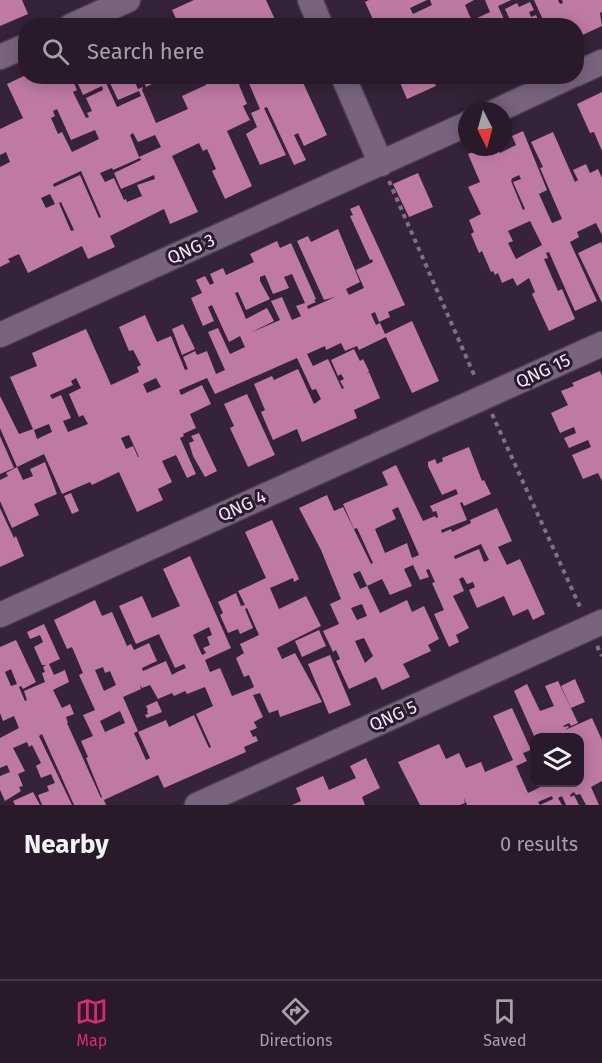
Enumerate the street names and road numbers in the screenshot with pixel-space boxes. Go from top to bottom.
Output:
street label: QNG 3 [164,229,218,269]
street label: QNG 15 [512,349,574,393]
street label: QNG 4 [214,486,270,526]
street label: QNG 5 [366,696,420,736]

